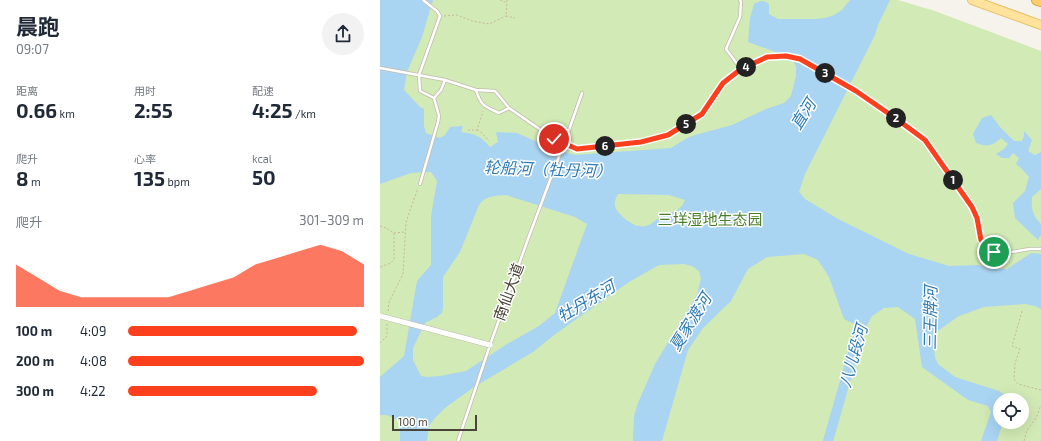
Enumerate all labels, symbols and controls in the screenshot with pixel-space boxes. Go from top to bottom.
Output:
text: 晨跑 [16,13,60,39]
button: share [322,13,364,55]
text: 09:07 [16,41,49,57]
pin: 4 [736,57,756,77]
text: 4 [742,60,750,73]
pin: 3 [815,63,835,83]
text: 3 [822,66,828,79]
text: 距离 [16,84,38,97]
text: 用时 [134,84,156,97]
text: 配速 [252,84,274,97]
water label: 直河 [786,93,821,132]
text: 0.66 [16,98,57,122]
text: 2:55 [134,98,173,122]
text: 4:25 [252,98,293,122]
text: km [57,107,75,120]
text: /km [293,107,316,120]
pin: 2 [886,108,906,128]
text: 2 [893,111,899,124]
pin: 5 [676,114,696,134]
text: 5 [683,117,689,130]
pin [537,122,571,156]
icon: check [543,128,565,150]
pin: 6 [595,136,615,156]
text: 6 [602,139,608,152]
text: 爬升 [16,152,38,165]
text: 心率 [134,152,156,165]
text: kcal [252,152,272,165]
water label: 轮船河（牡丹河） [484,157,612,180]
text: 50 [252,165,276,189]
text: 8 [16,166,28,190]
text: 135 [134,166,165,190]
pin: 1 [943,170,963,190]
text: 1 [951,173,955,186]
text: m [28,175,41,188]
text: bpm [165,175,190,188]
park label: 三垟湿地生态园 [657,210,763,228]
text: 301–309 m [299,212,364,228]
text: 爬升 [16,214,42,230]
pin [977,235,1011,269]
icon: arrive [983,241,1005,263]
street label: 南仙大道 [489,260,527,323]
water label: 牡丹东河 [553,274,621,325]
water label: 三王牌河 [919,283,940,350]
water label: 夏家渡河 [665,287,716,354]
water label: 八儿段河 [835,320,871,389]
text: 100 m [16,323,52,339]
text: 4:09 [80,323,106,339]
text: 200 m [16,353,54,369]
text: 4:08 [80,353,107,369]
text: 300 m [16,383,54,399]
text: 4:22 [80,383,106,399]
map controls [993,393,1029,429]
button: locate [993,393,1029,429]
scale bar [392,413,477,432]
text: 100 m [398,415,428,428]

